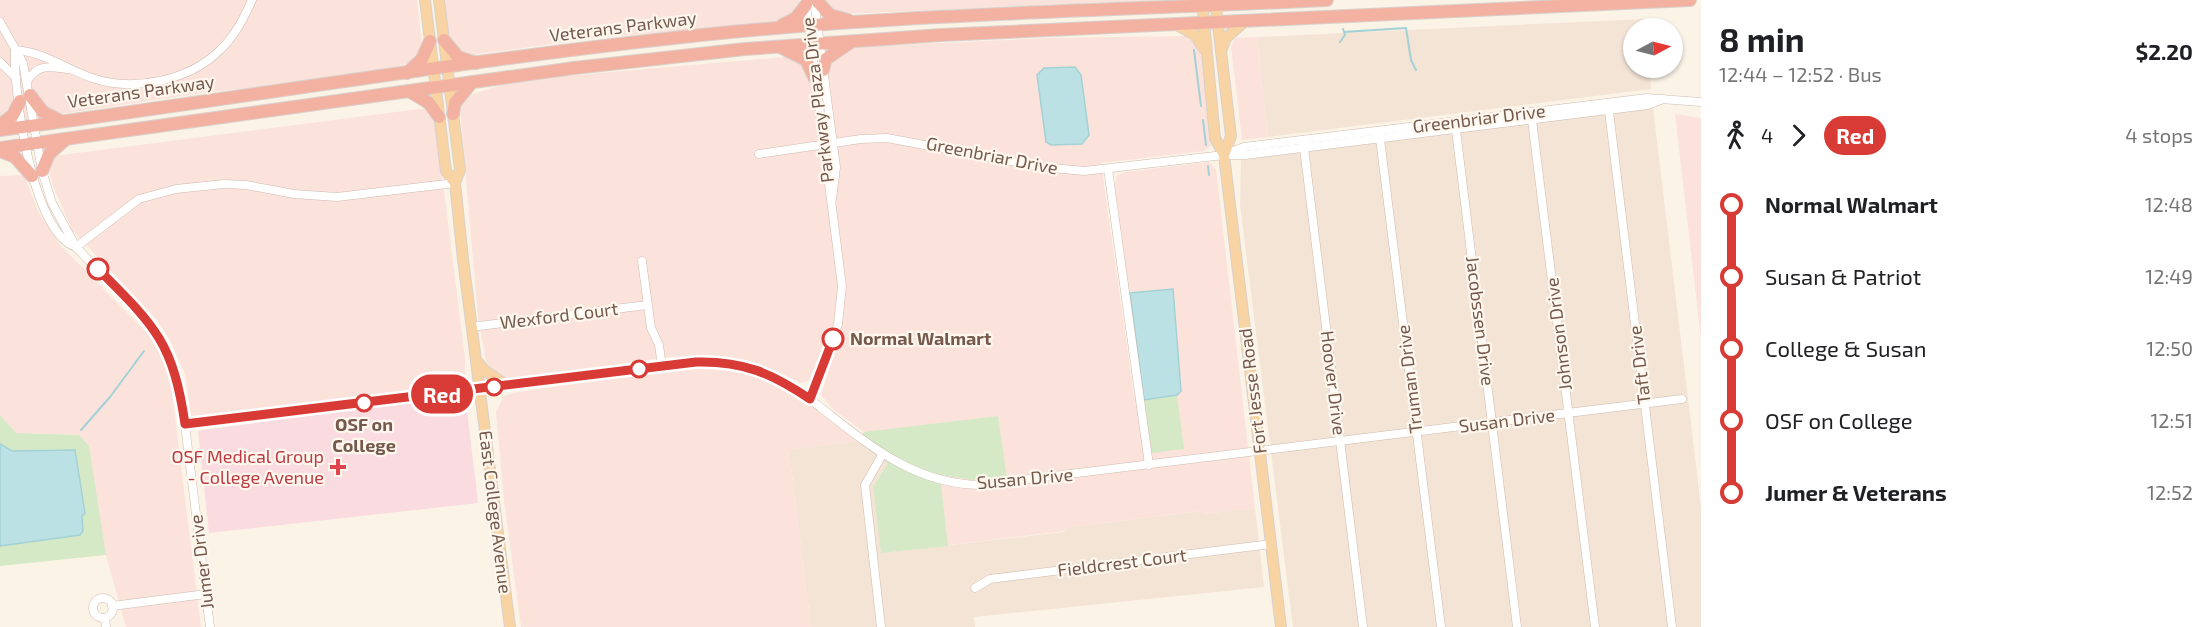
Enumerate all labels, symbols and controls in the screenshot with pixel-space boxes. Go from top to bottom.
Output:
street label: Veterans Parkway [548,6,698,46]
street label: Parkway Plaza Drive [796,16,838,184]
north arrow [1623,18,1683,78]
map controls [1623,18,1683,78]
text: 8 min [1719,19,1805,59]
text: $2.20 [2135,38,2193,64]
text: 12:44 – 12:52 · Bus [1719,62,1882,86]
street label: Veterans Parkway [66,70,216,112]
street label: Greenbriar Drive [1411,99,1546,137]
icon: walk [1719,119,1752,152]
icon: forward [1782,119,1815,152]
text: 4 [1761,123,1773,147]
text: Red [1836,123,1874,148]
text: 4 stops [2125,123,2193,147]
street label: Greenbriar Drive [925,131,1060,179]
text: Normal Walmart [1765,191,1938,217]
text: 12:48 [2145,192,2193,216]
street label: Jacobssen Drive [1462,255,1500,387]
unlabelled marker [87,258,109,280]
text: Susan & Patriot [1765,263,1921,289]
text: 12:49 [2145,264,2193,288]
street label: Johnson Drive [1540,276,1576,392]
street label: Wexford Court [498,297,619,333]
street label: Truman Drive [1391,324,1427,435]
street label: Taft Drive [1623,325,1655,406]
place label: Normal Walmart [850,327,992,349]
street label: Fort Jesse Road [1233,327,1271,455]
marker: Normal Walmart [822,328,844,350]
street label: Hoover Drive [1317,329,1351,436]
text: College & Susan [1765,335,1927,361]
text: 12:50 [2146,336,2193,360]
unlabelled marker [630,360,648,378]
line badge: Red [408,374,476,414]
unlabelled marker [485,378,503,396]
text: Red [423,382,461,407]
marker: OSF on College [355,394,373,412]
street label: Susan Drive [1458,403,1556,437]
text: OSF on College [1765,407,1913,433]
text: 12:51 [2150,408,2193,432]
place label: OSF on College [332,413,396,456]
street label: East College Avenue [475,429,517,595]
place label: OSF Medical Group - College Avenue [171,445,324,488]
marker: OSF Medical Group - College Avenue [329,458,347,476]
street label: Susan Drive [976,463,1074,493]
text: Jumer & Veterans [1765,479,1947,505]
text: 12:52 [2147,480,2193,504]
street label: Jumer Drive [184,513,218,611]
street label: Fieldcrest Court [1056,543,1188,581]

